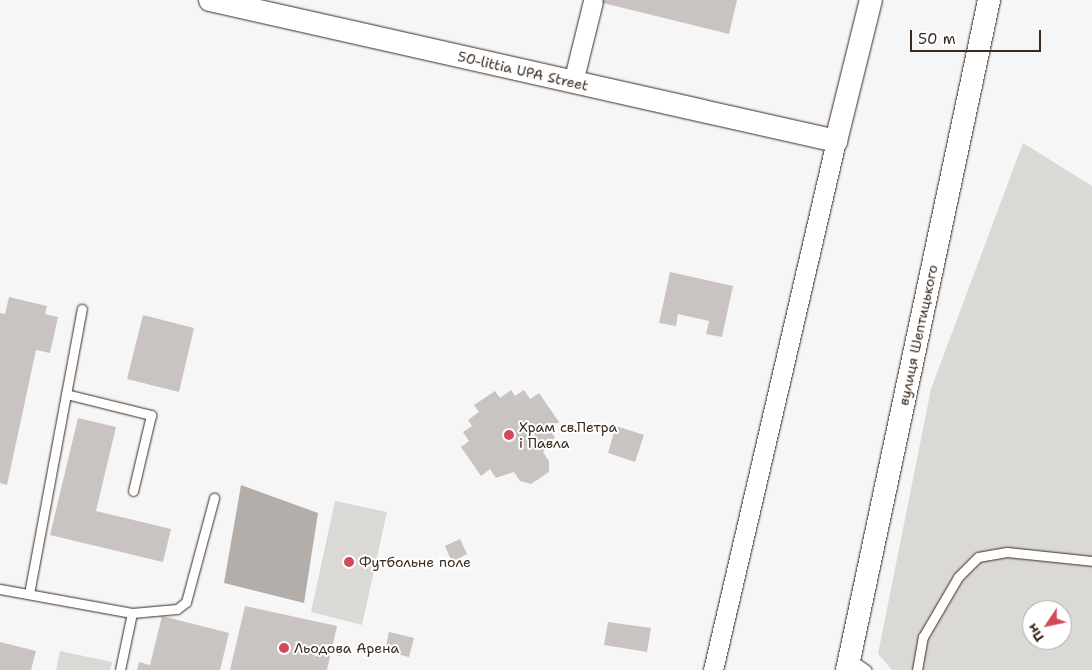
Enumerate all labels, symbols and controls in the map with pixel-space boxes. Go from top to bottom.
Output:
scale bar [912,20,1043,52]
text: 50 m [918,29,956,49]
street label: 50-littia UPA Street [456,48,590,94]
street label: вулиця Шептицького [895,263,941,407]
place label: Храм св.Петра і Павла [519,419,617,452]
marker: Храм св.Петра і Павла [503,429,515,441]
place label: Футбольне поле [359,554,471,570]
marker: Футбольне поле [343,556,355,568]
north arrow [1022,600,1072,650]
text: Пн [1023,620,1048,646]
place label: Льодова Арена [294,640,399,656]
marker: Льодова Арена [278,642,290,654]

